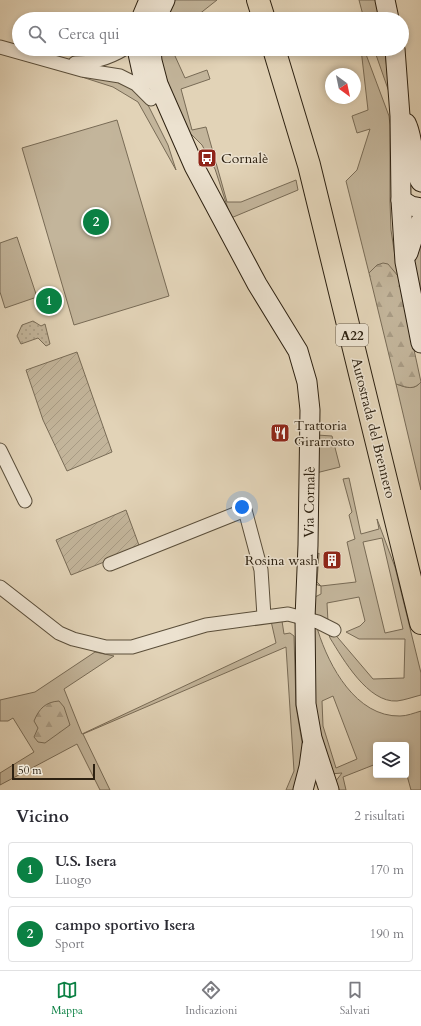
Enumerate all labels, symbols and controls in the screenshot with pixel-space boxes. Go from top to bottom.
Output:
search box [12,12,409,56]
icon: search [26,23,48,45]
text: Cerca qui [58,24,120,44]
north arrow [325,68,361,104]
bus stop icon: Cornalè [196,147,218,169]
place label: Cornalè [221,149,268,168]
pin: 2 [83,207,109,237]
pin: 1 [36,286,62,316]
road number: A22 [336,324,368,346]
street label: Autostrada del Brennero [347,356,400,501]
place label: Trattoria Girarrosto [294,416,355,451]
restaurant icon: Trattoria Girarrosto [269,422,291,444]
street label: Via Cornalè [299,466,320,538]
your location [232,497,252,517]
building icon: Rosina wash [321,549,343,571]
place label: Rosina wash [245,551,318,570]
map controls [373,742,409,778]
button: layers [373,742,409,778]
scale bar [12,762,95,781]
text: 50 m [18,763,42,778]
text: Vicino [16,805,69,828]
text: 2 risultati [354,807,405,825]
text: U.S. Isera [55,851,117,871]
text: 1 [27,861,33,879]
text: 170 m [370,861,404,879]
text: Luogo [55,871,91,889]
text: campo sportivo Isera [55,915,195,935]
text: 2 [27,925,33,943]
text: 190 m [370,925,404,943]
text: Sport [55,935,84,953]
tab: Mappa [51,979,83,1018]
tab: Indicazioni [185,979,237,1018]
tab: Salvati [340,979,370,1018]

